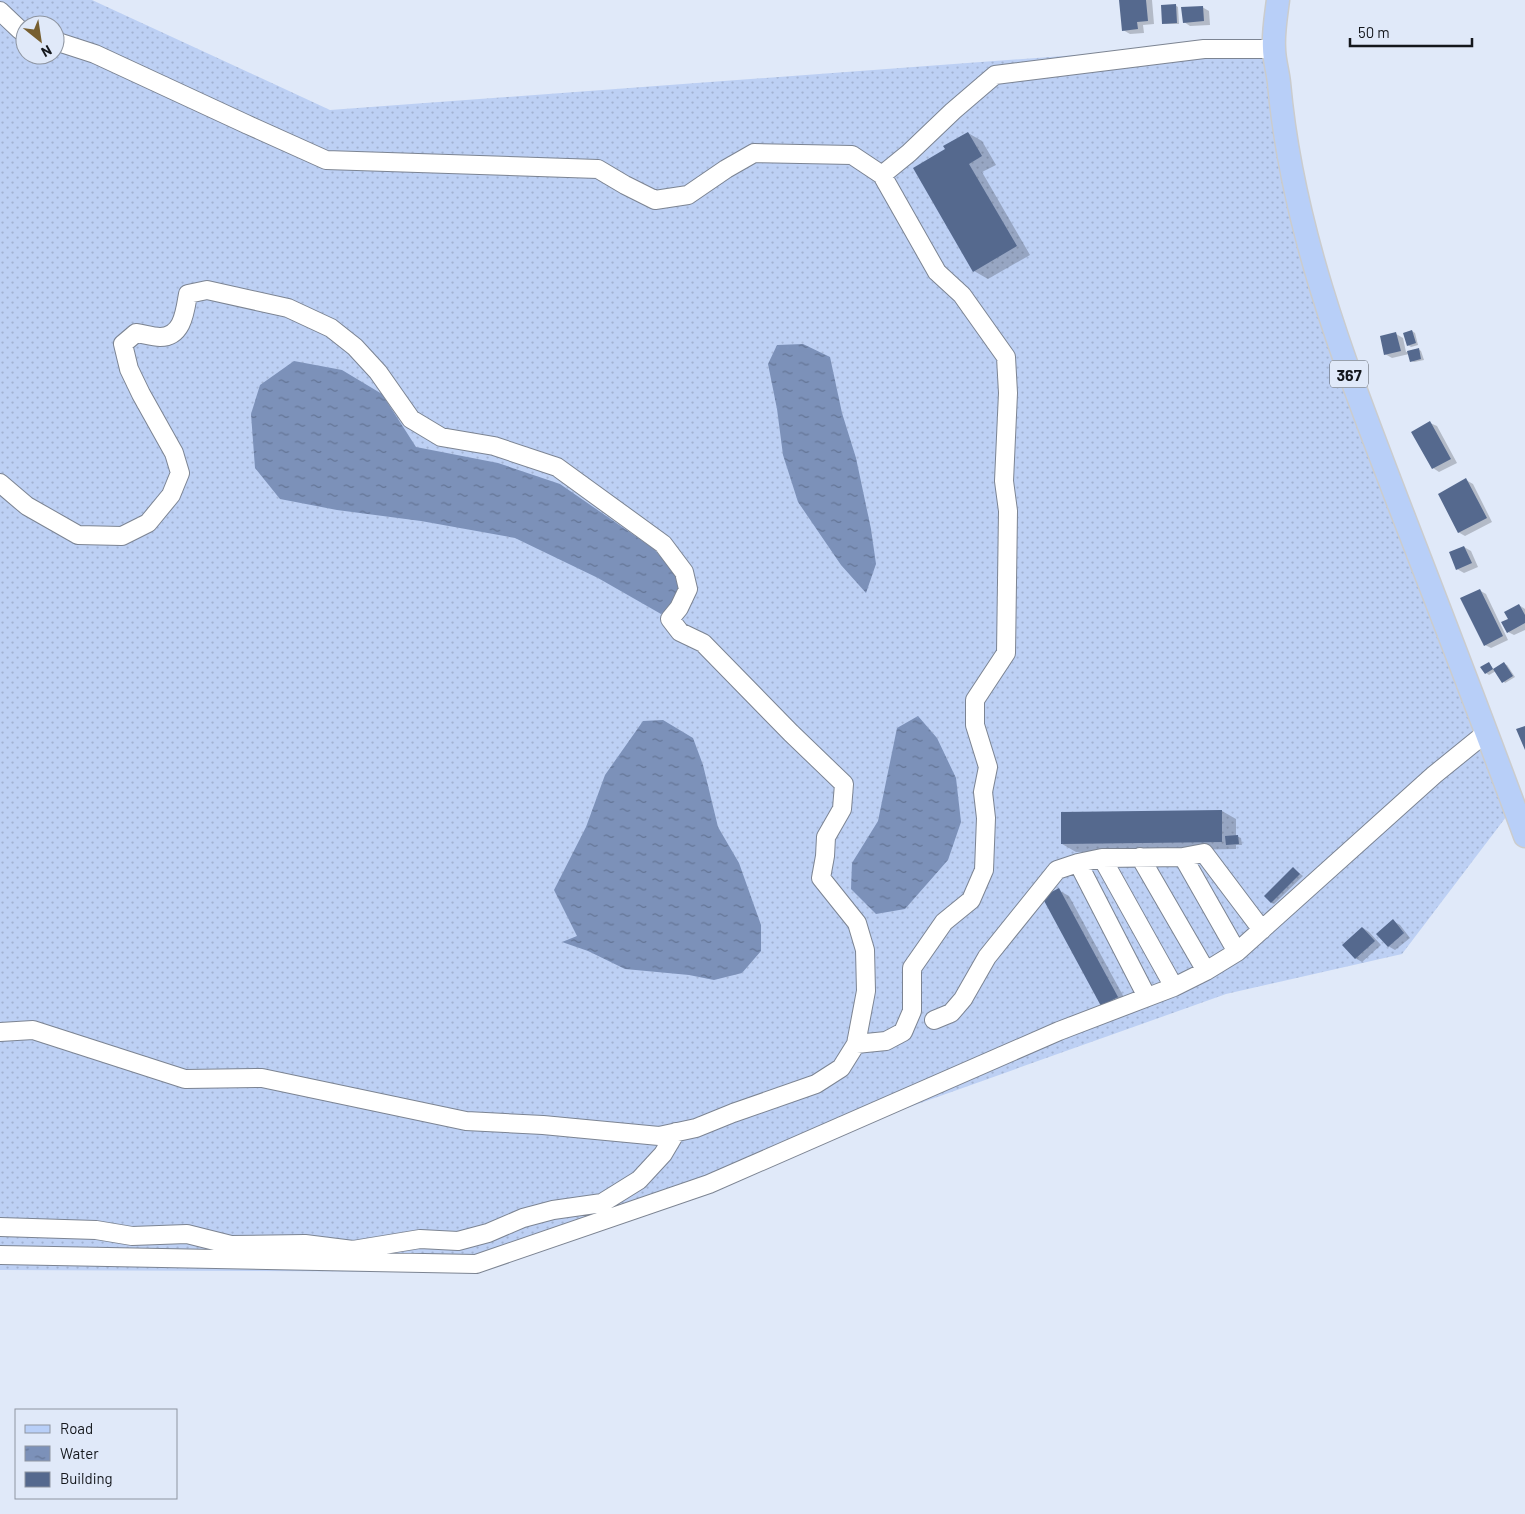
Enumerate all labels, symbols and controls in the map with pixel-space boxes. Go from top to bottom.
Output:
north arrow [15,15,65,65]
scale bar [1350,15,1472,47]
text: 50 m [1358,23,1390,41]
text: N [38,42,55,61]
road number: 367 [1330,360,1368,388]
legend [15,1409,178,1499]
text: Road [60,1419,93,1437]
text: Water [60,1444,99,1462]
text: Building [60,1469,113,1487]

